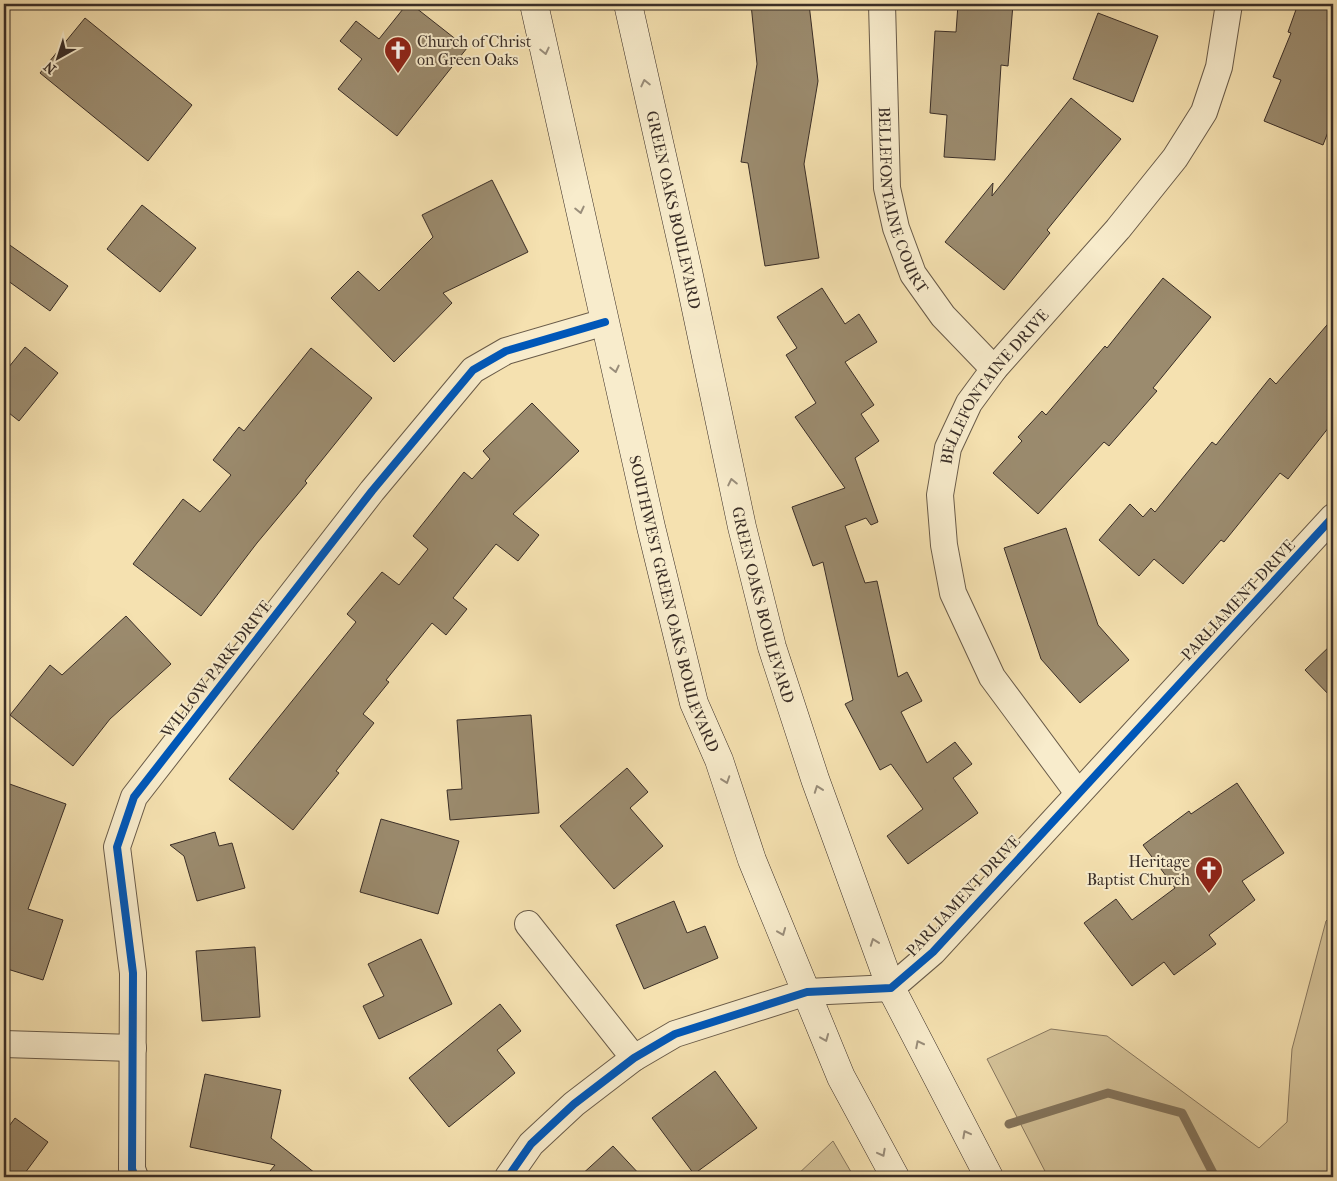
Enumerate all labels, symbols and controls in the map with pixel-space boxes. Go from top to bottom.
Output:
north arrow [32,32,82,82]
place label: Church of Christ on Green Oaks [417,32,532,69]
church icon: Church of Christ on Green Oaks [383,35,413,74]
one-way arrow [539,47,549,56]
text: N [40,58,60,78]
one-way arrow [640,79,651,88]
street label: BELLEFONTAINE COURT [875,107,933,297]
street label: GREEN OAKS BOULEVARD [643,109,705,311]
one-way arrow [574,205,585,214]
street label: BELLEFONTAINE DRIVE [936,305,1052,465]
one-way arrow [609,364,620,373]
street label: SOUTHWEST GREEN OAKS BOULEVARD [626,453,724,755]
one-way arrow [727,477,738,486]
street label: GREEN OAKS BOULEVARD [728,505,799,705]
street label: PARLIAMENT DRIVE [1177,536,1299,664]
street label: WILLOW PARK DRIVE [156,596,276,742]
one-way arrow [720,776,730,784]
one-way arrow [814,786,824,794]
street label: PARLIAMENT DRIVE [902,832,1024,960]
place label: Heritage Baptist Church [1087,852,1190,889]
church icon: Heritage Baptist Church [1194,855,1224,894]
one-way arrow [777,928,787,936]
one-way arrow [870,938,880,947]
one-way arrow [819,1033,830,1042]
one-way arrow [915,1040,925,1049]
one-way arrow [962,1130,972,1139]
one-way arrow [876,1148,886,1157]

